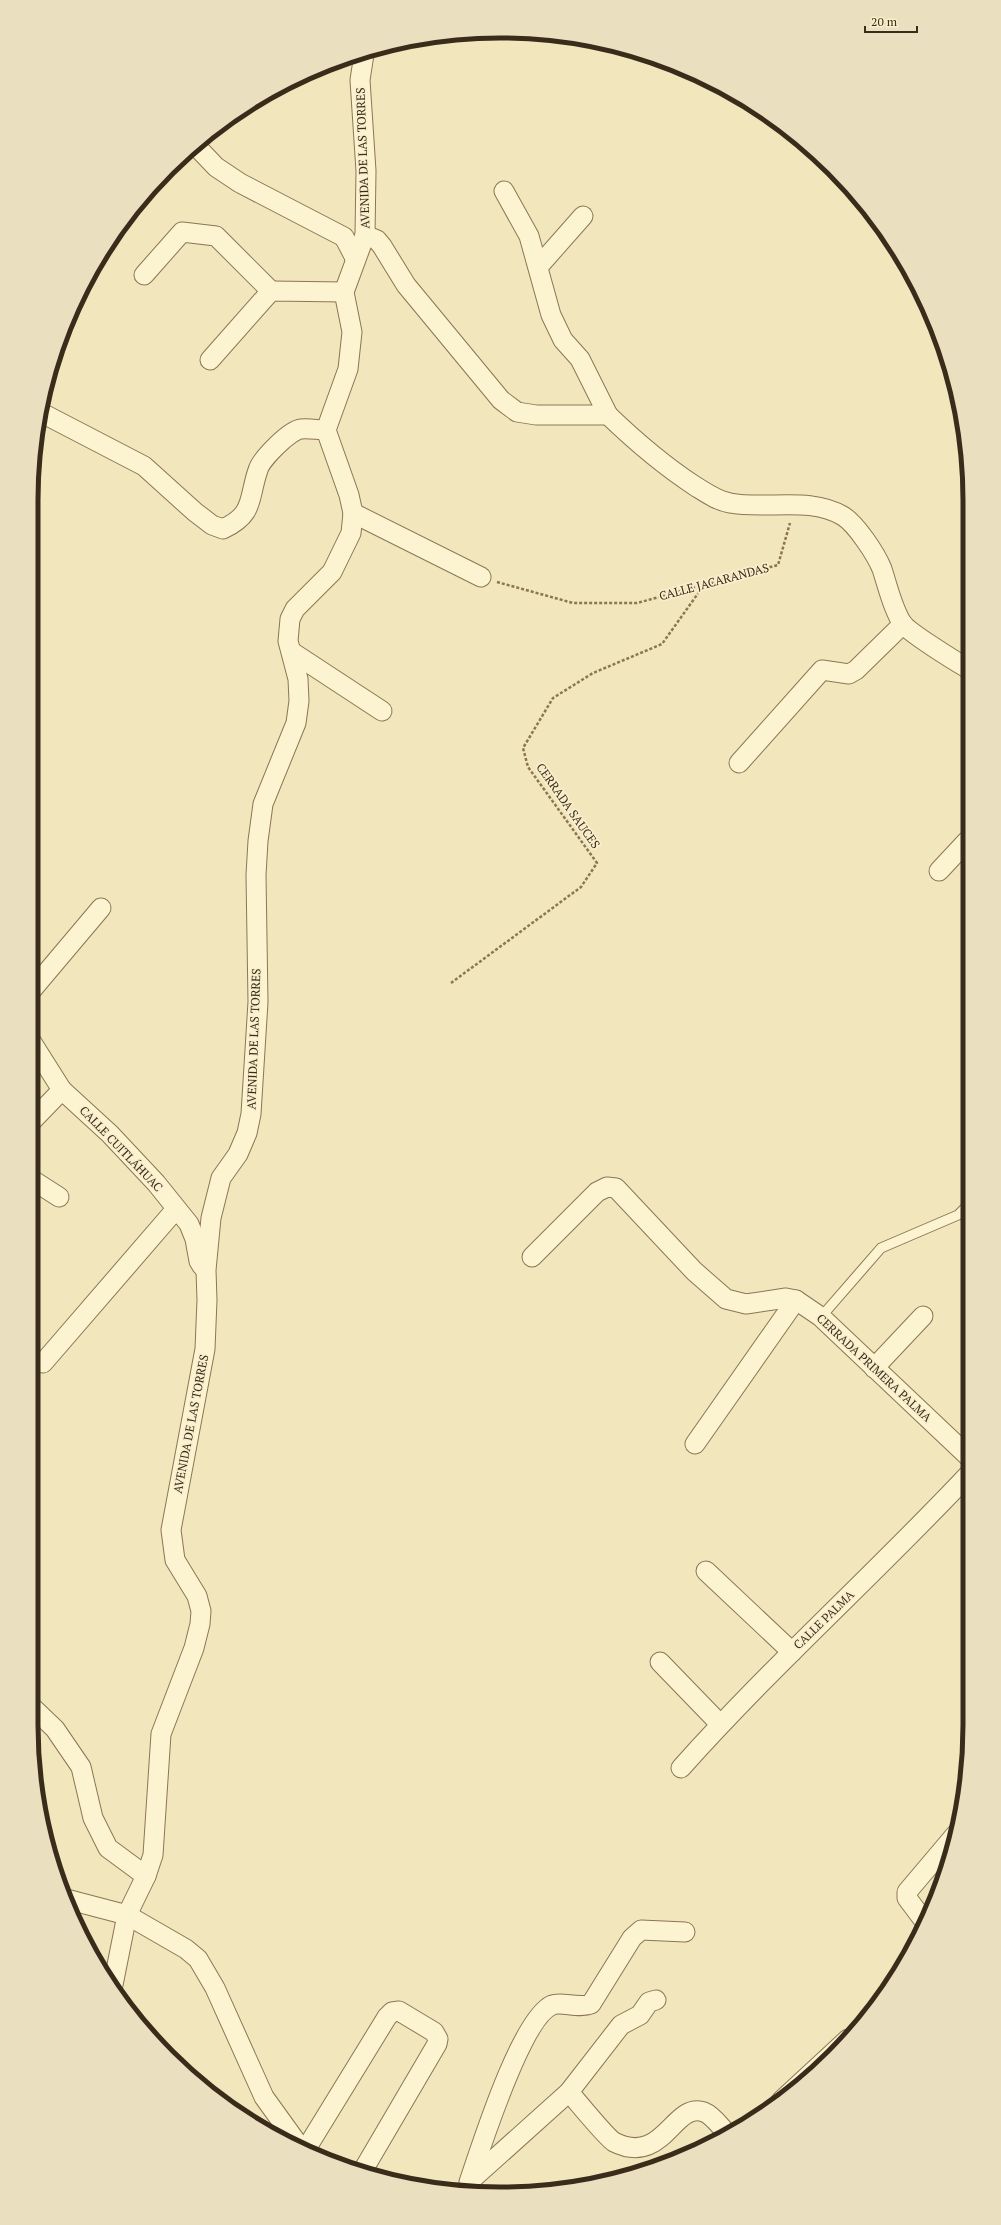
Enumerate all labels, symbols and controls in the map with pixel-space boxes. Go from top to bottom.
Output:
scale bar [865,8,917,34]
text: 20 m [871,14,898,29]
street label: AVENIDA DE LAS TORRES [353,87,372,229]
street label: CALLE JACARANDAS [657,560,770,603]
street label: CERRADA SAUCES [533,760,603,851]
street label: AVENIDA DE LAS TORRES [244,968,263,1110]
street label: CALLE CUITLÁHUAC [77,1103,166,1195]
street label: CERRADA PRIMERA PALMA [814,1310,935,1425]
street label: AVENIDA DE LAS TORRES [170,1353,211,1495]
street label: CALLE PALMA [790,1586,858,1652]

